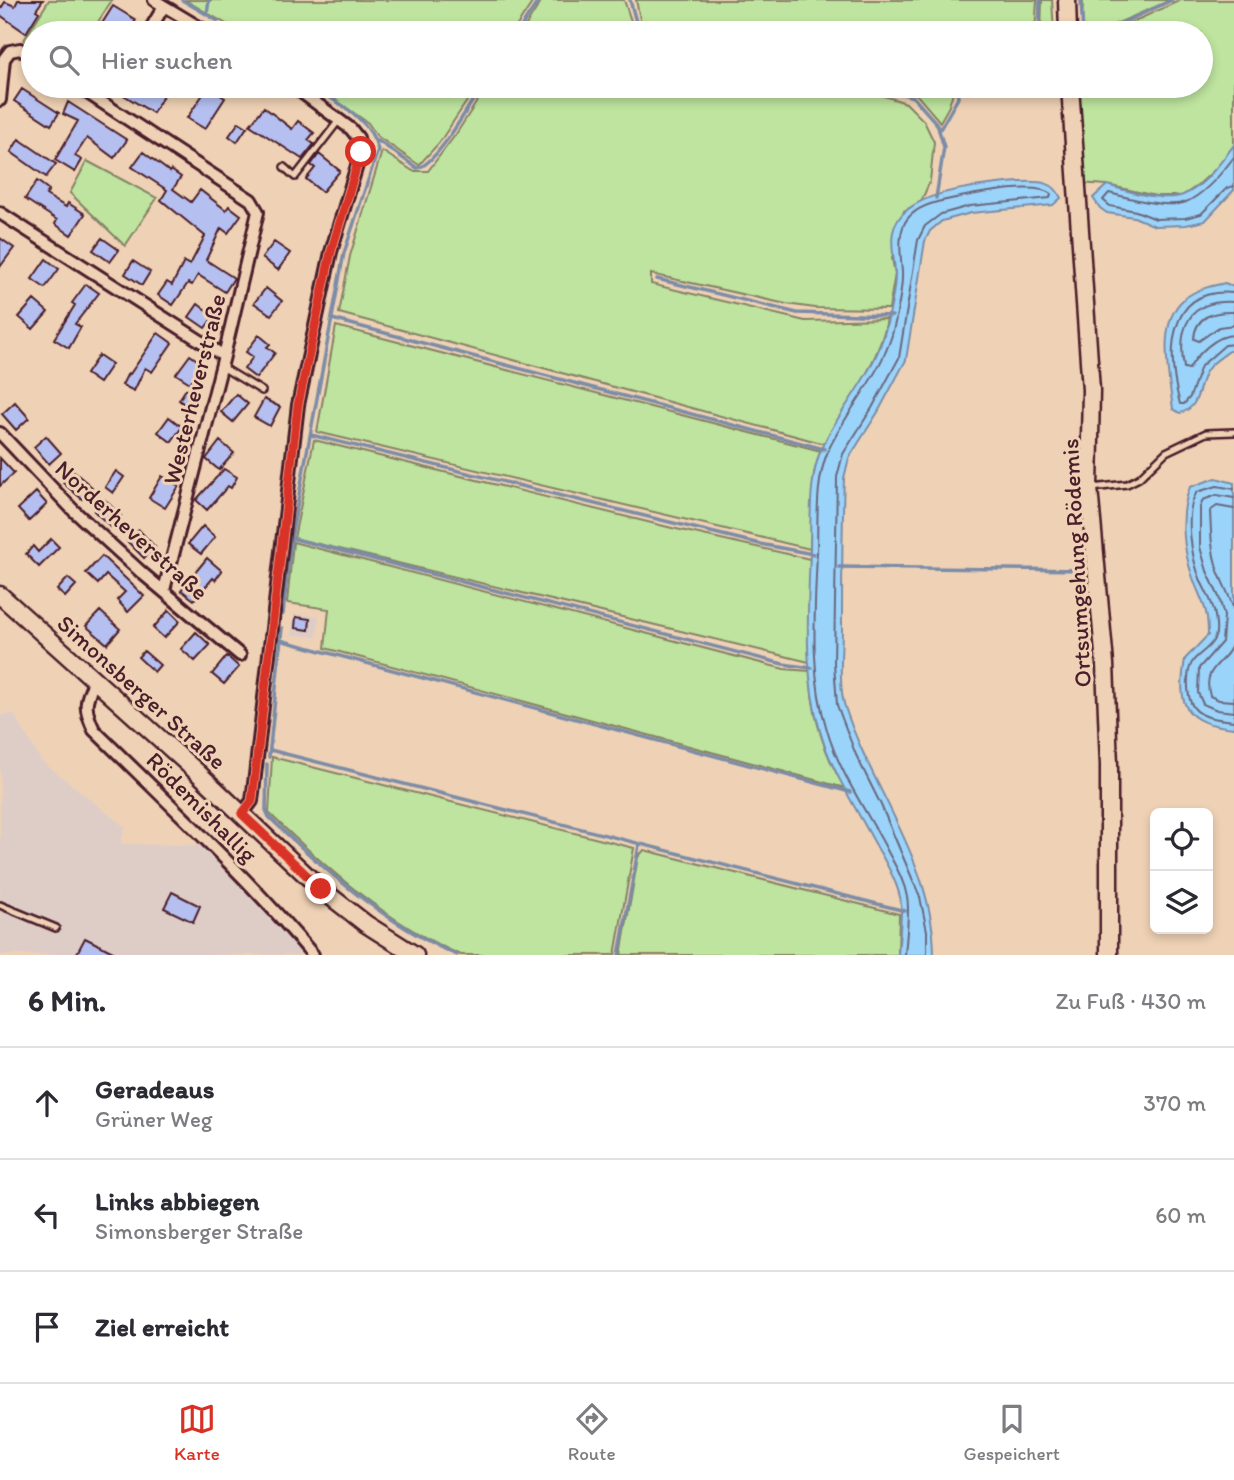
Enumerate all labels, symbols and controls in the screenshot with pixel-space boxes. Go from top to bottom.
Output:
search box [21,21,1213,98]
icon: search [45,41,83,79]
text: Hier suchen [101,44,233,76]
route start [345,136,376,167]
street label: Westerheverstraße [156,291,232,487]
street label: Ortsumgehung Rödemis [1055,438,1097,688]
street label: Norderheverstraße [50,454,214,606]
street label: Simonsberger Straße [51,608,233,776]
street label: Rödemishallig [141,746,264,869]
map controls [1150,808,1213,934]
button: locate [1150,808,1213,871]
button: layers [1150,871,1213,934]
route end [305,873,336,904]
text: 6 Min. [28,982,106,1019]
text: Zu Fuß · 430 m [1056,987,1206,1015]
text: Geradeaus [95,1073,214,1105]
icon: ahead [28,1084,66,1122]
text: 370 m [1143,1089,1206,1117]
text: Grüner Weg [95,1105,213,1133]
text: Links abbiegen [95,1185,260,1217]
icon: left [28,1196,66,1234]
text: 60 m [1155,1201,1206,1229]
text: Simonsberger Straße [95,1217,303,1245]
icon: arrive [28,1308,66,1346]
text: Ziel erreicht [95,1311,229,1343]
tab: Karte [174,1400,220,1465]
tab: Route [568,1400,616,1465]
tab: Gespeichert [964,1400,1060,1465]

